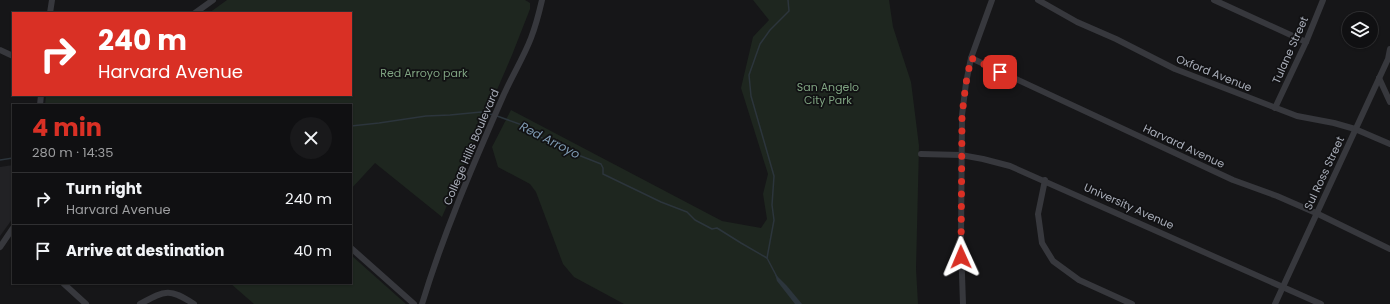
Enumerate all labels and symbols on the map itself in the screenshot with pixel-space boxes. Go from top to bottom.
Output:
street label: Tulane Street [1268,14,1312,86]
street label: Oxford Avenue [1174,51,1254,96]
pin [983,55,1017,89]
park label: Red Arroyo park [380,65,468,81]
park label: San Angelo City Park [797,79,859,108]
street label: College Hills Boulevard [439,86,503,208]
water label: Red Arroyo [517,118,583,163]
street label: Harvard Avenue [1140,120,1228,172]
street label: Sul Ross Street [1300,134,1348,212]
street label: University Avenue [1081,179,1177,233]
position arrow [940,236,982,278]

